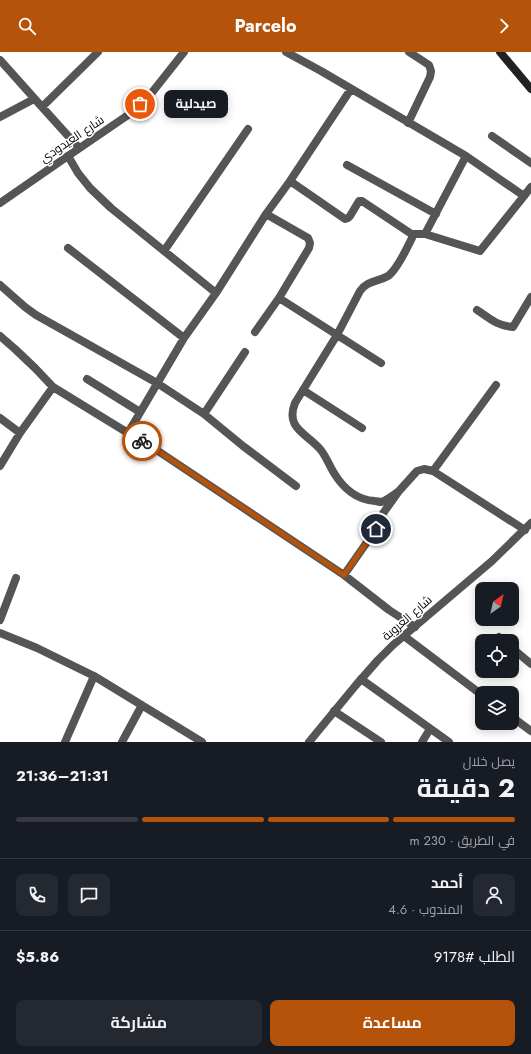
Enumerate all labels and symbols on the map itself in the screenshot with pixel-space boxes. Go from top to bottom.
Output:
pin [123,87,157,121]
callout: صيدلية [164,90,228,118]
street label: شارع العيدودي [36,111,108,168]
courier [122,421,162,461]
pin [359,512,393,546]
north arrow [475,582,519,626]
street label: شارع العروبة [378,591,436,645]

